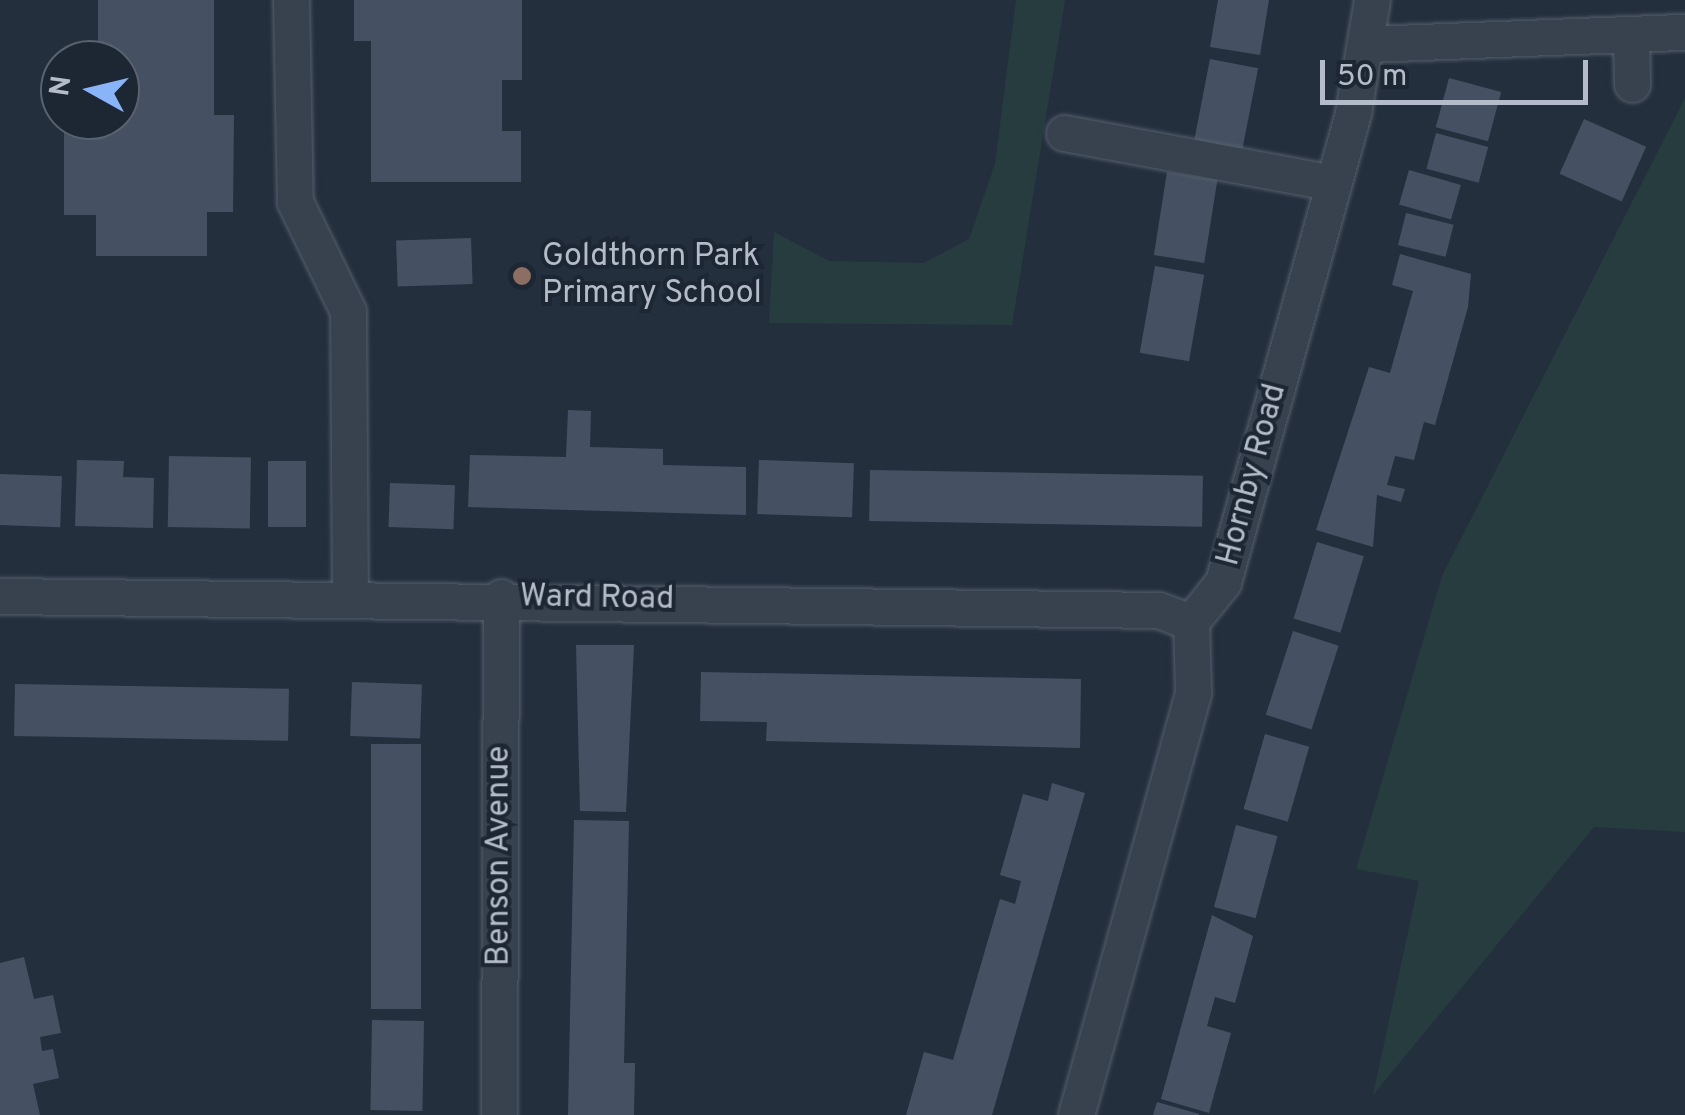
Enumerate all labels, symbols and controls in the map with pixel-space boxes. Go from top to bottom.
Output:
north arrow [40,40,140,140]
scale bar [1325,40,1592,102]
text: 50 m [1337,59,1407,96]
text: N [43,74,81,99]
place label: Goldthorn Park Primary School [542,239,762,314]
marker: Goldthorn Park Primary School [511,265,533,287]
street label: Hornby Road [1210,380,1296,570]
street label: Ward Road [519,578,675,620]
street label: Benson Avenue [481,745,519,967]

